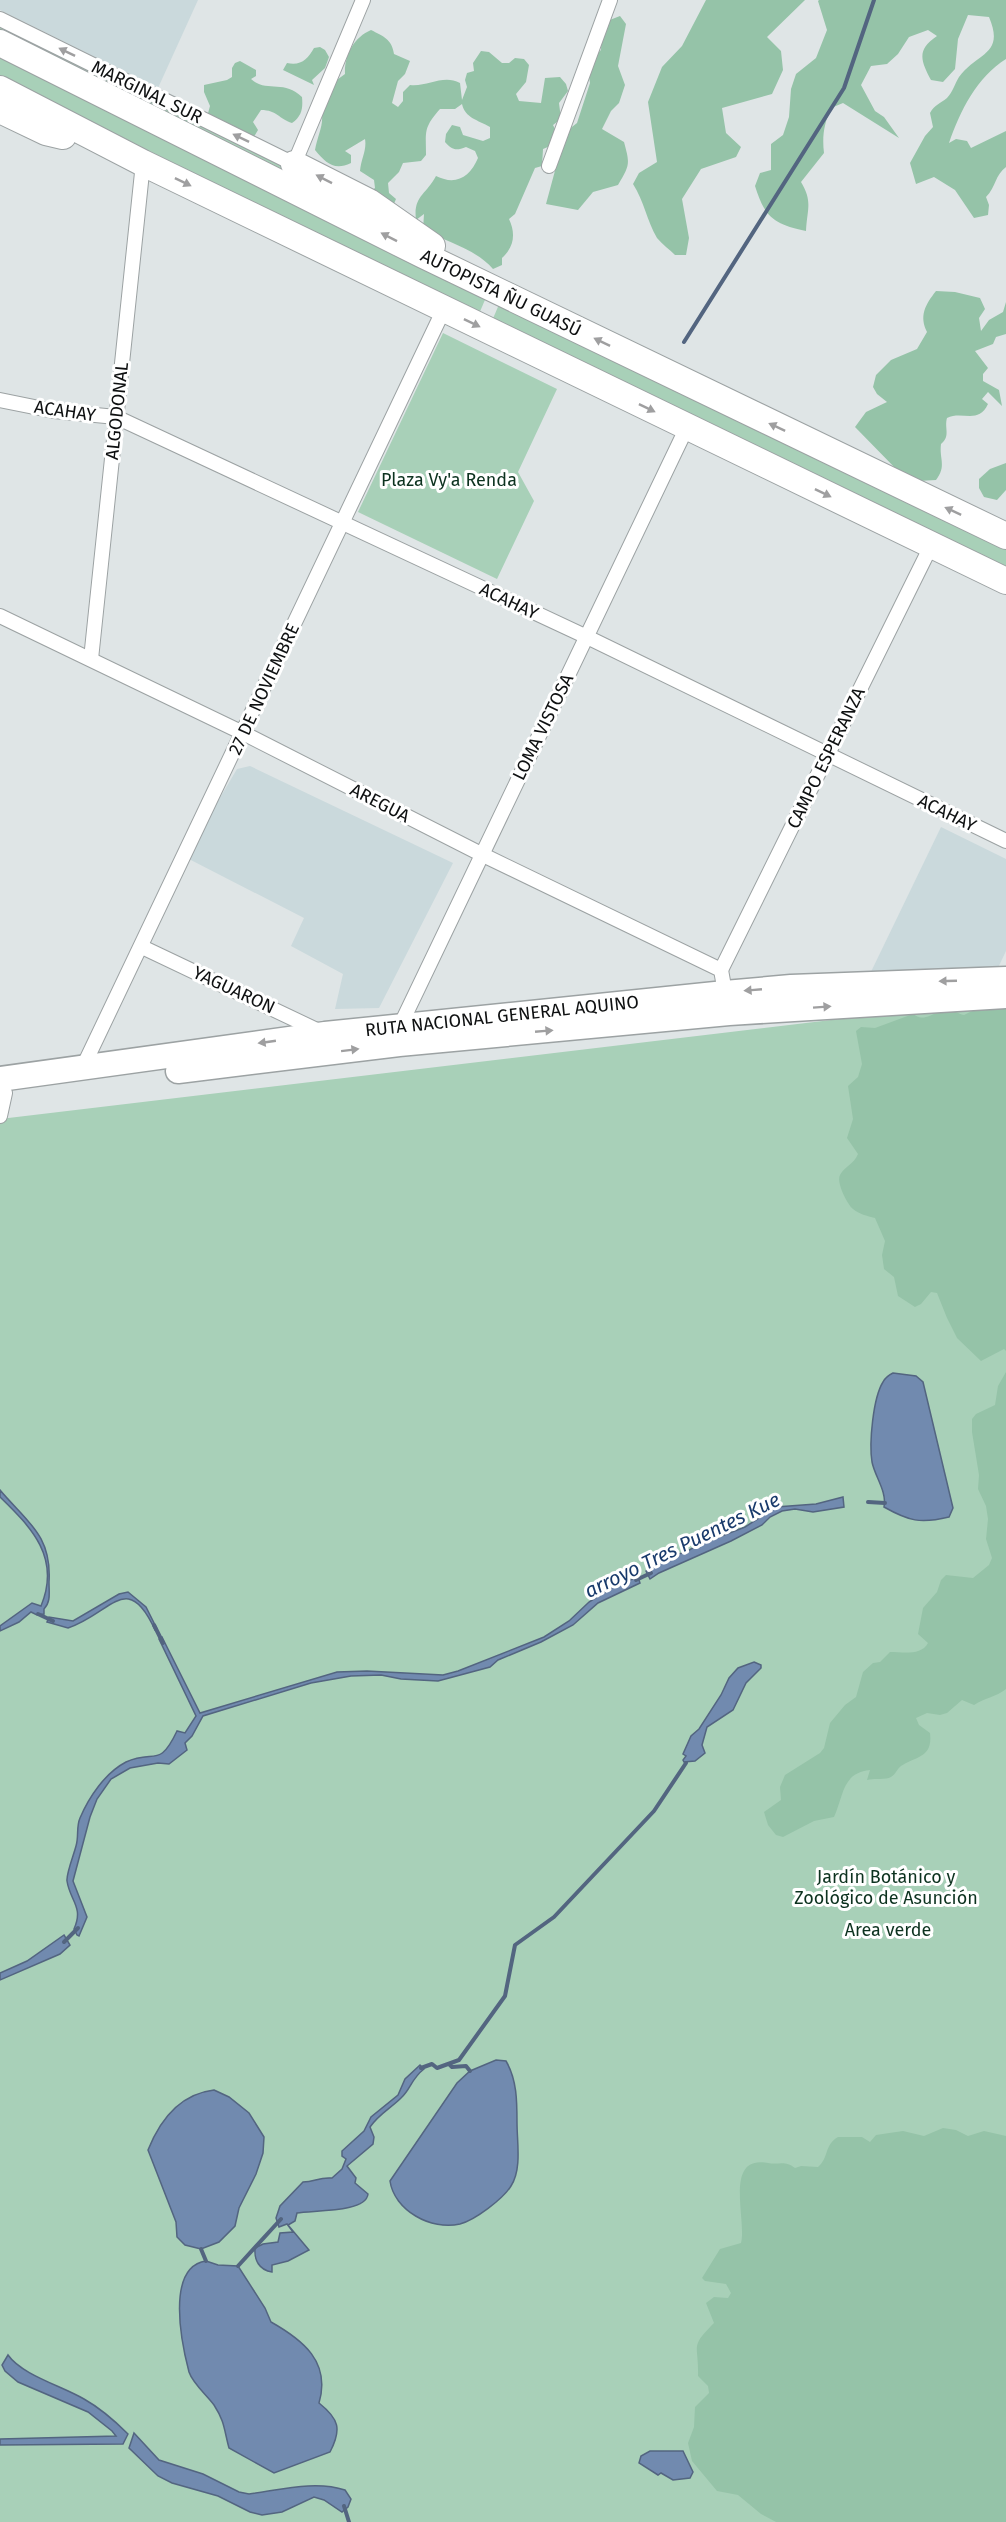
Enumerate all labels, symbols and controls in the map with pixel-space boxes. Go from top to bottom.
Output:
one-way arrow [58,47,75,57]
street label: MARGINAL SUR [88,56,206,128]
one-way arrow [233,134,250,143]
one-way arrow [316,175,333,184]
one-way arrow [175,178,192,187]
one-way arrow [380,233,397,242]
street label: AUTOPISTA ÑU GUASÚ [417,244,585,341]
one-way arrow [463,318,480,327]
one-way arrow [593,337,610,346]
street label: ALGODONAL [101,361,133,461]
street label: ACAHAY [33,396,97,426]
one-way arrow [639,403,656,412]
one-way arrow [769,422,786,431]
park label: Plaza Vy'a Renda [381,469,517,491]
one-way arrow [814,488,831,498]
one-way arrow [945,506,962,515]
street label: ACAHAY [476,578,542,624]
street label: 27 DE NOVIEMBRE [224,620,304,758]
street label: LOMA VISTOSA [508,670,578,784]
street label: CAMPO ESPERANZA [782,683,870,832]
street label: AREGUA [346,779,414,828]
street label: ACAHAY [914,789,980,837]
street label: YAGUARON [189,961,279,1019]
one-way arrow [938,977,957,986]
one-way arrow [743,985,762,995]
street label: RUTA NACIONAL GENERAL AQUINO [364,991,640,1041]
one-way arrow [812,1002,831,1012]
one-way arrow [534,1026,553,1036]
one-way arrow [257,1038,276,1047]
one-way arrow [340,1046,359,1055]
water label: arroyo Tres Puentes Kue [580,1487,784,1603]
park label: Jardín Botánico y Zoológico de Asunción [794,1866,978,1909]
park label: Area verde [845,1919,931,1941]

